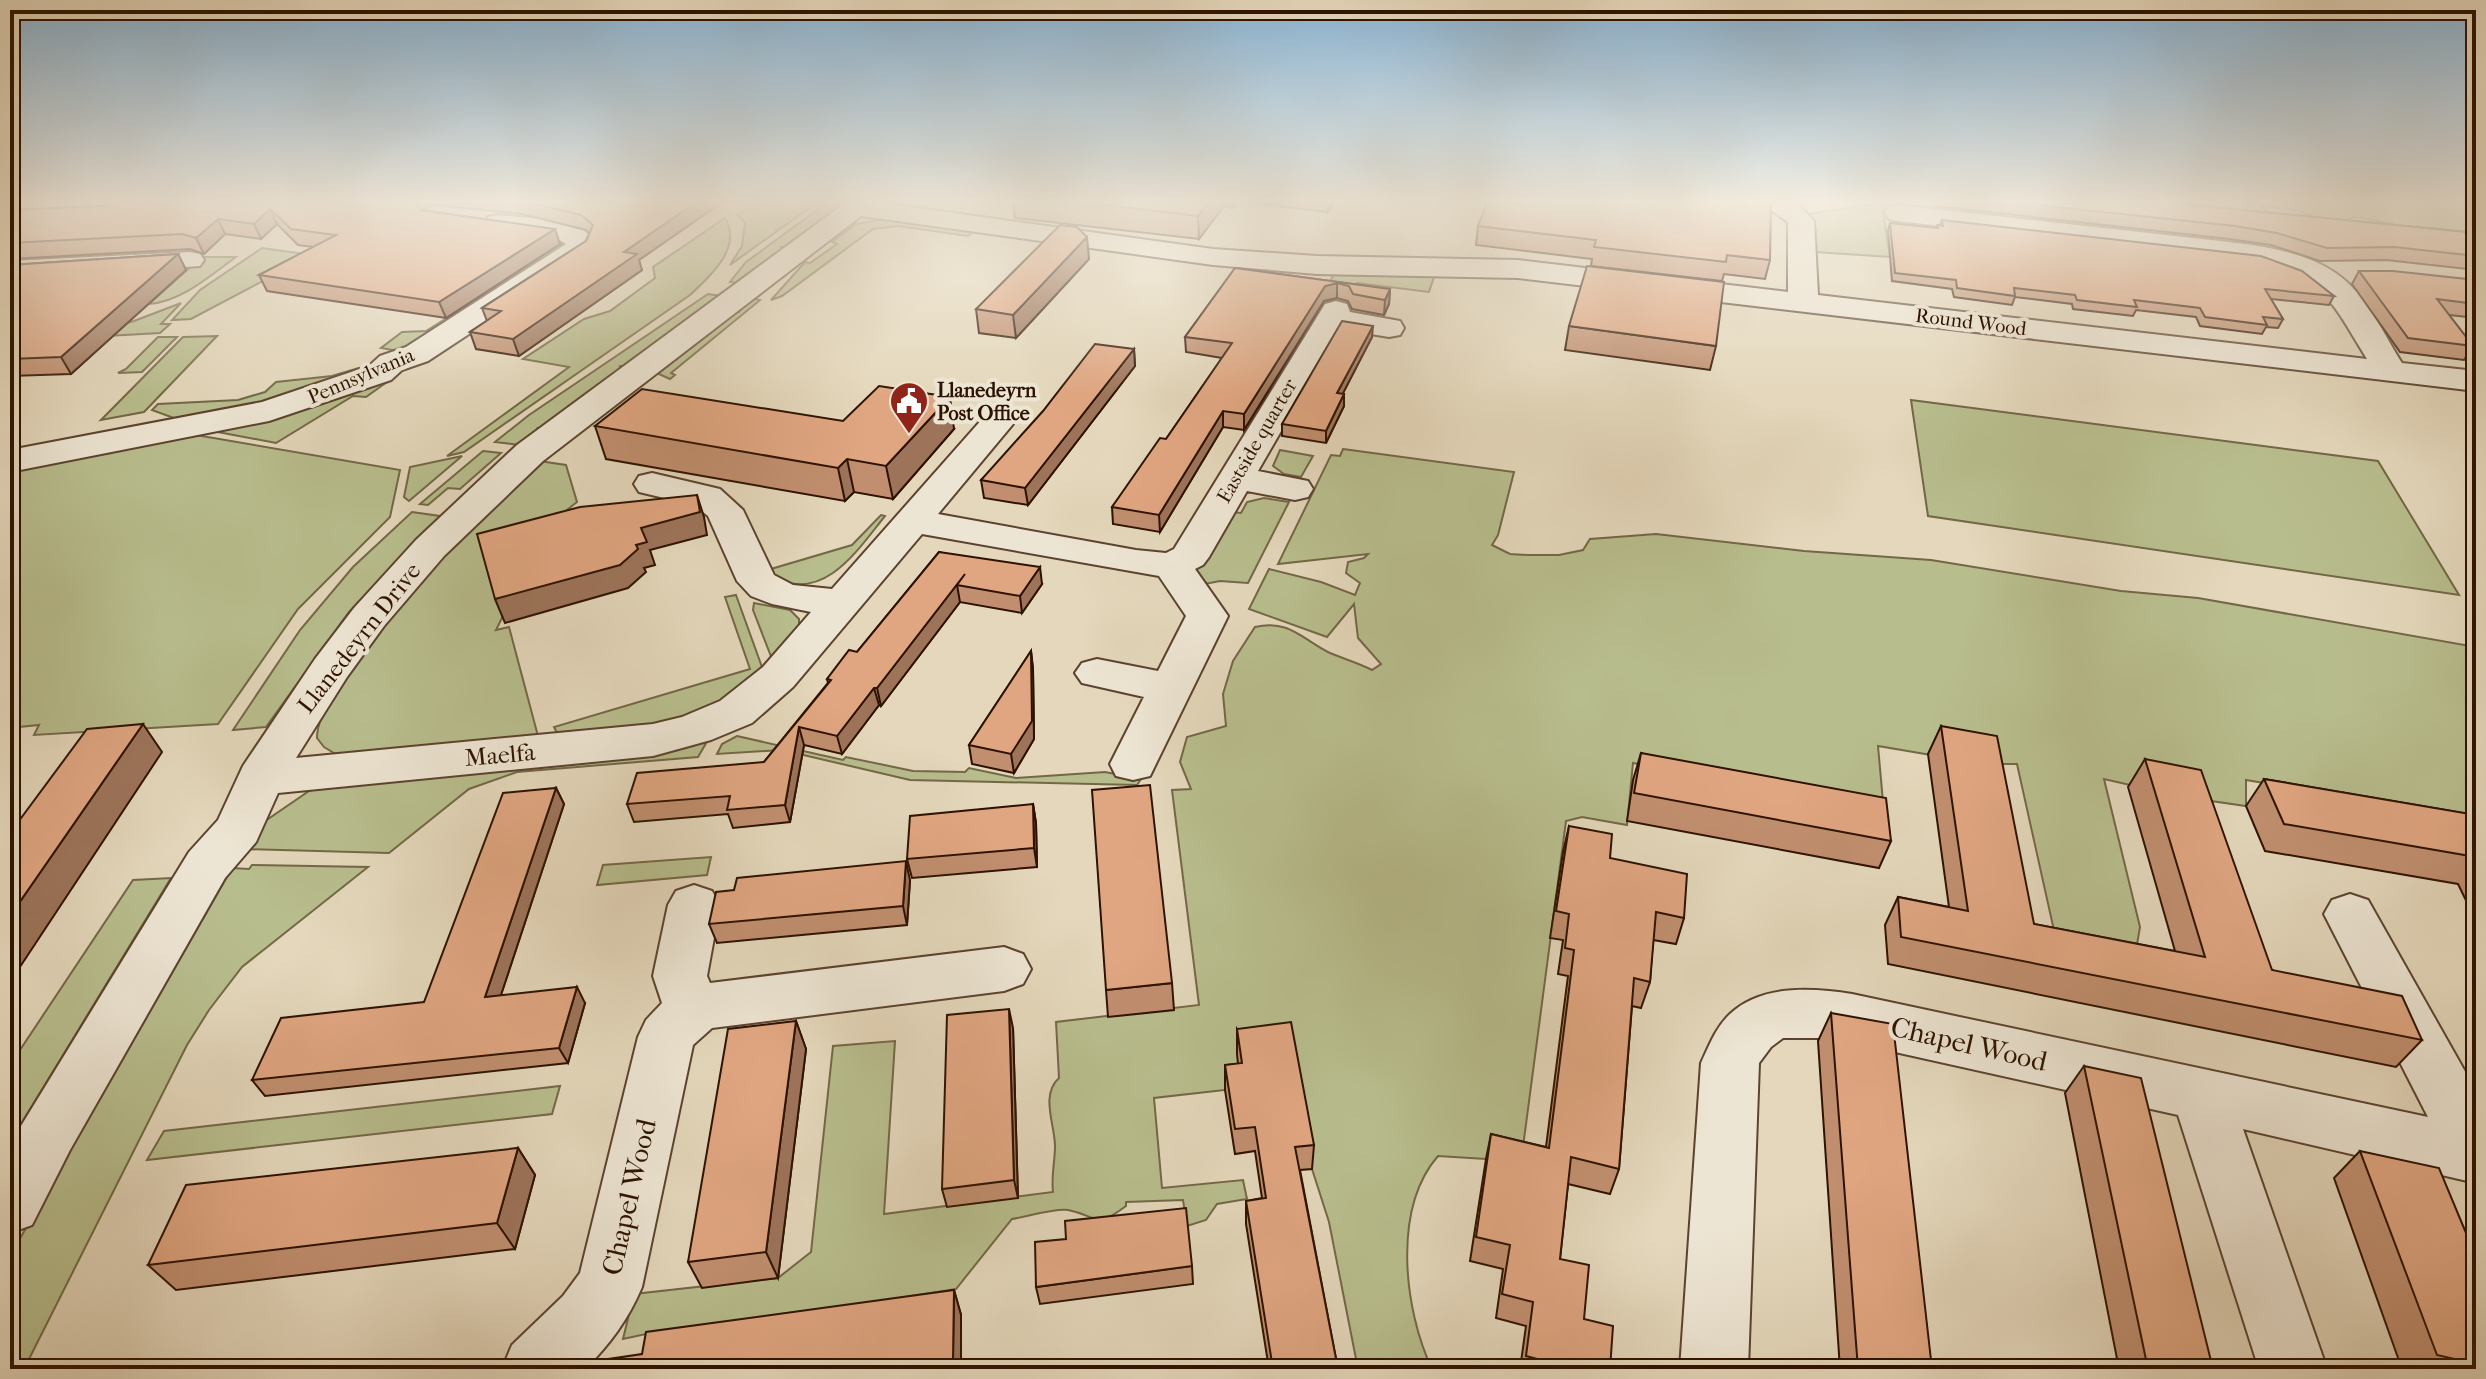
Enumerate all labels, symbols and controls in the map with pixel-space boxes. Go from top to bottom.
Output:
street label: Round Wood [1914,304,2029,340]
street label: Pennsylvania [304,343,419,409]
street label: Eastside quarter [1212,375,1302,507]
place label: Llanedeyrn Post Office [937,379,1037,425]
public building icon: Llanedeyrn Post Office [888,380,930,435]
street label: Llanedeyrn Drive [292,557,426,719]
street label: Maelfa [464,738,537,772]
street label: Chapel Wood [1888,1010,2051,1078]
street label: Chapel Wood [595,1115,663,1278]

